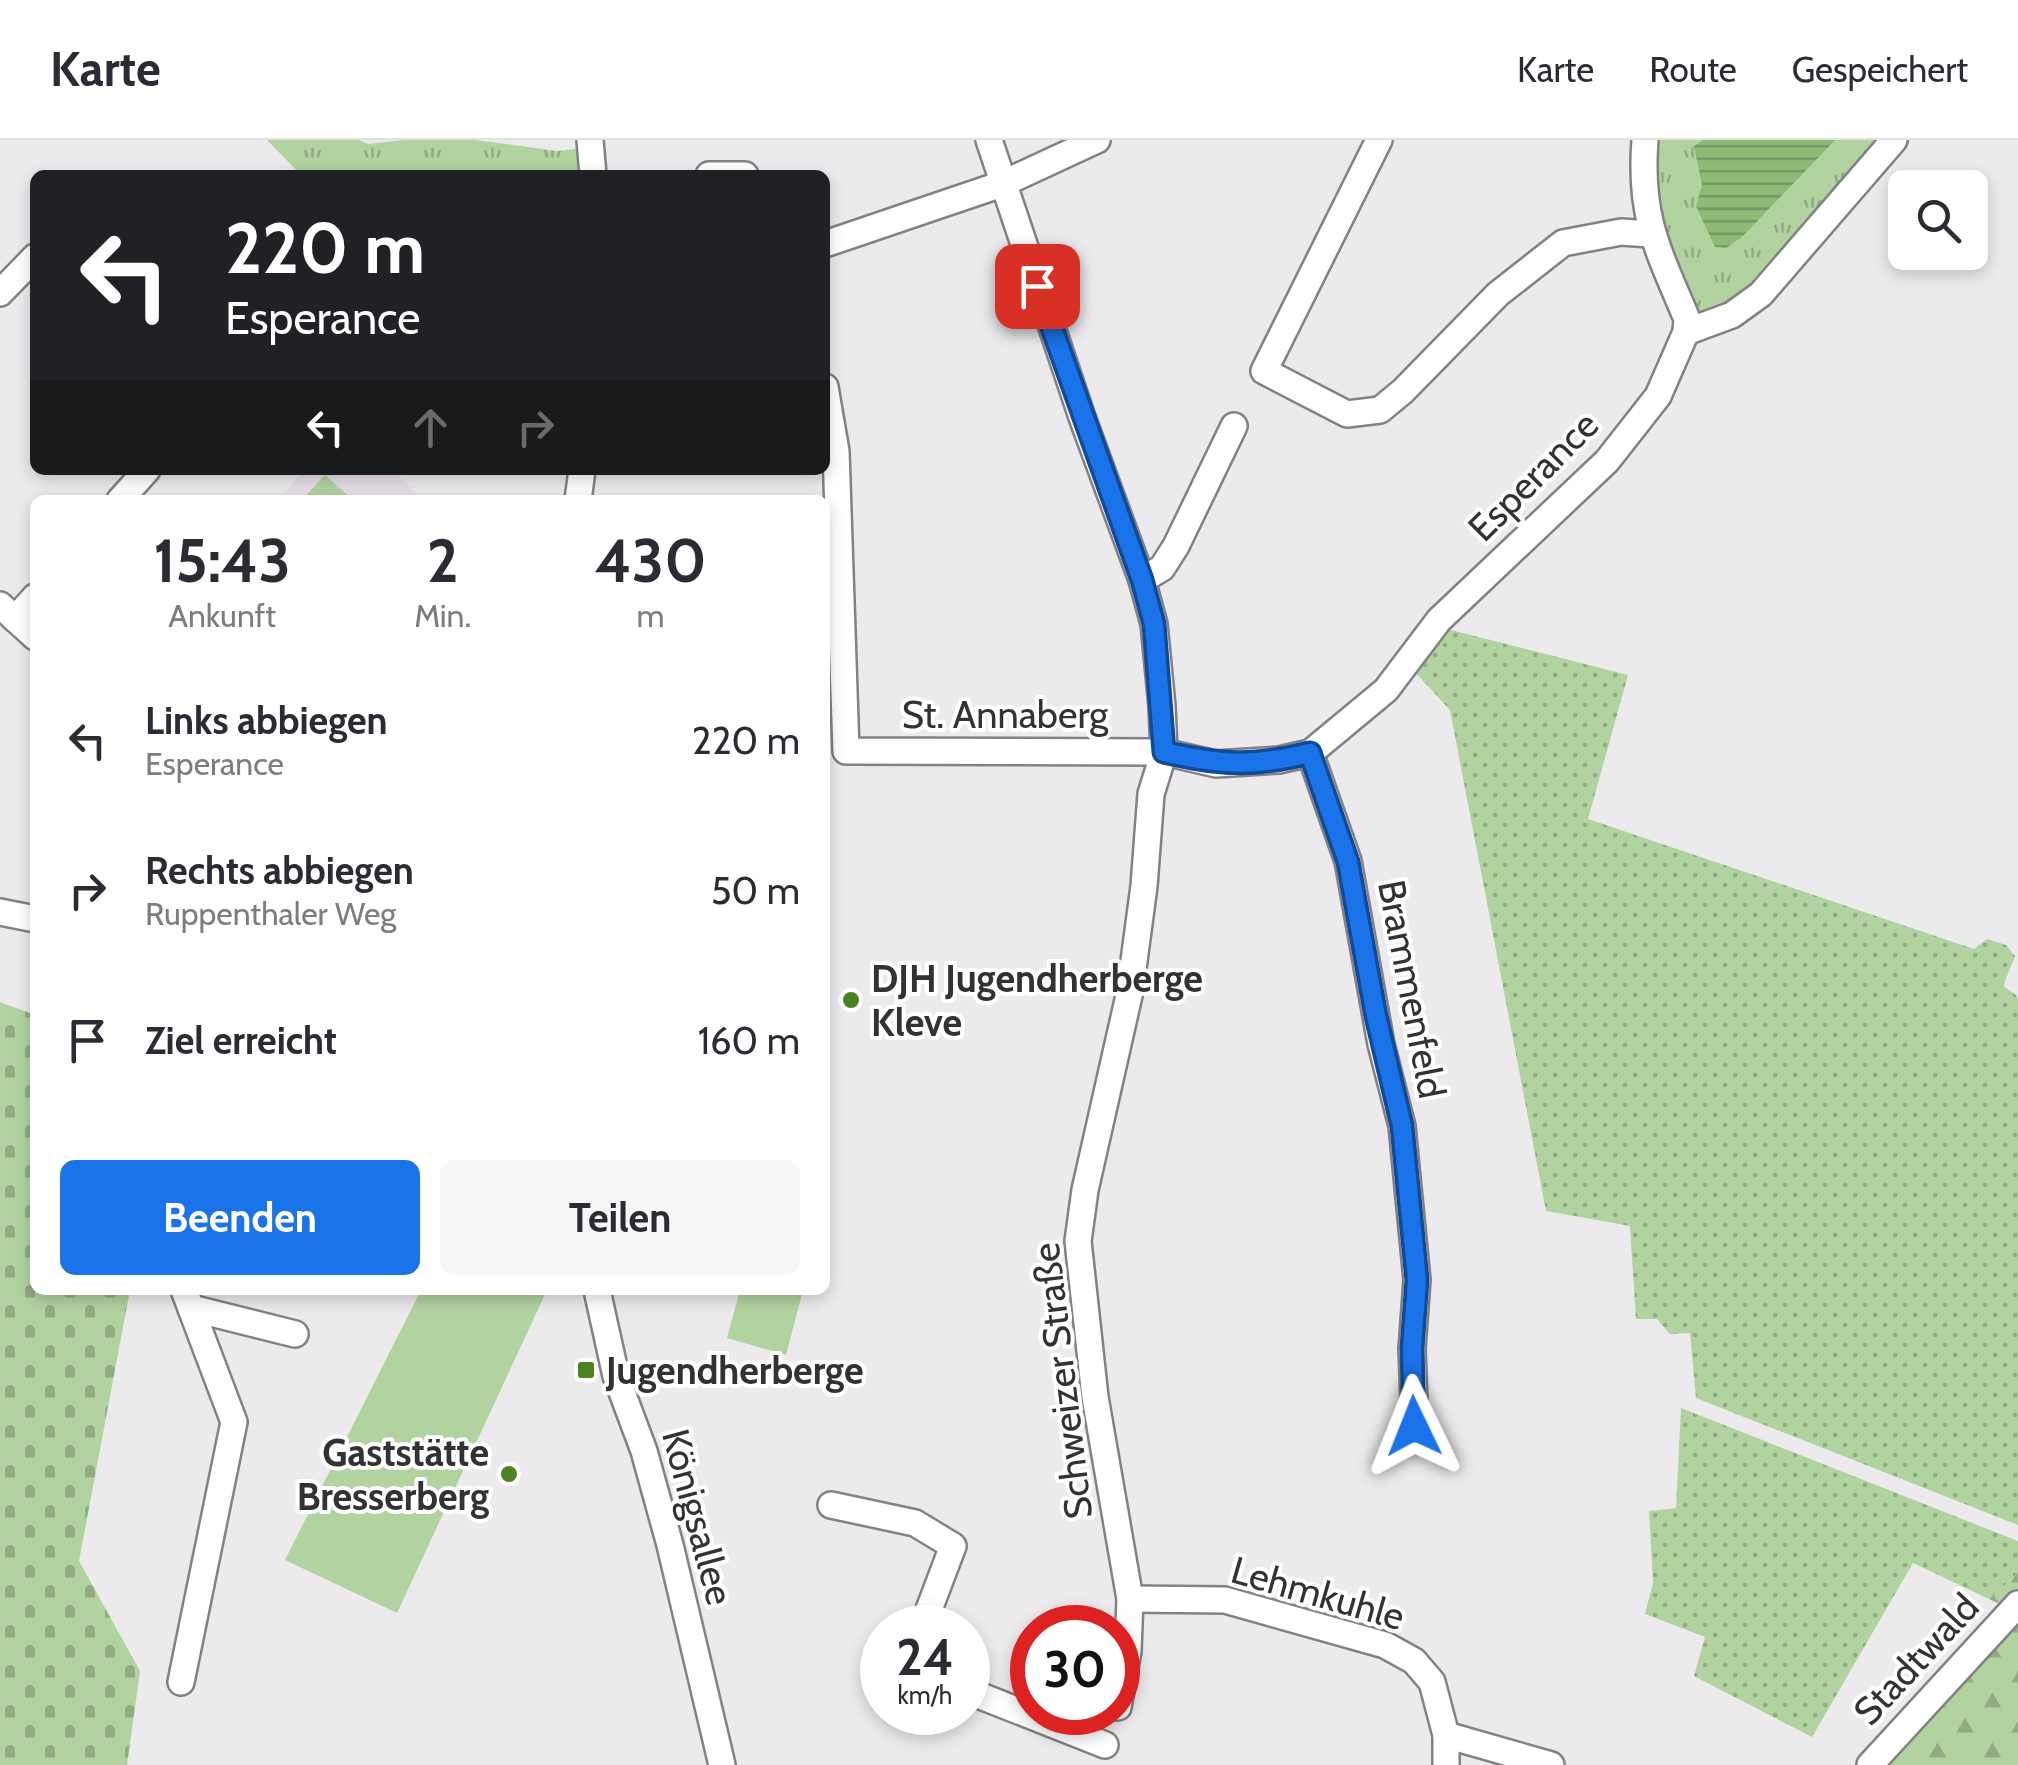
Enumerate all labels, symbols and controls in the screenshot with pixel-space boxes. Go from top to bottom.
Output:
text: Karte [50,40,161,98]
text: Karte [1517,48,1594,91]
text: Route [1649,48,1737,91]
text: Gespeichert [1792,48,1968,91]
map controls [1888,170,1988,270]
button: search [1888,170,1988,270]
text: 220 m [225,205,425,291]
icon: left [60,210,190,340]
pin [995,244,1080,329]
icon: arrive [1010,259,1065,314]
text: Esperance [225,291,420,345]
icon: left [298,400,353,455]
icon: ahead [403,400,458,455]
icon: right [508,400,563,455]
street label: Esperance [1458,401,1608,551]
text: 15:43 [153,524,291,597]
text: 2 [427,524,459,597]
text: 430 [595,524,707,597]
text: Ankunft [168,596,276,635]
text: Min. [414,596,471,635]
text: m [637,596,665,635]
street label: St. Annaberg [902,691,1109,738]
text: Links abbiegen [145,697,388,744]
icon: left [60,713,115,768]
text: 220 m [692,717,800,764]
text: Esperance [145,744,284,783]
text: Rechts abbiegen [145,847,414,894]
icon: right [60,863,115,918]
text: 50 m [711,867,800,914]
street label: Brammenfeld [1368,876,1456,1102]
text: Ruppenthaler Weg [145,894,396,933]
place label: DJH Jugendherberge Kleve [871,955,1203,1046]
marker: DJH Jugendherberge Kleve [840,989,862,1011]
icon: arrive [60,1013,115,1068]
text: Ziel erreicht [145,1017,337,1064]
text: 160 m [698,1017,800,1064]
button: Beenden [60,1160,420,1275]
button: Teilen [440,1160,800,1275]
street label: Schweizer Straße [1022,1240,1102,1522]
place label: Jugendherberge [605,1347,864,1394]
marker: Jugendherberge [575,1359,597,1381]
position arrow [1362,1374,1466,1478]
street label: Königsallee [652,1424,744,1610]
place label: Gaststätte Bresserberg [297,1429,489,1520]
marker: Gaststätte Bresserberg [498,1463,520,1485]
street label: Lehmkuhle [1226,1546,1410,1640]
street label: Stadtwald [1844,1584,1988,1734]
speed limit sign: 30 [1010,1605,1140,1735]
text: 24 [896,1627,954,1688]
text: km/h [898,1680,952,1710]

